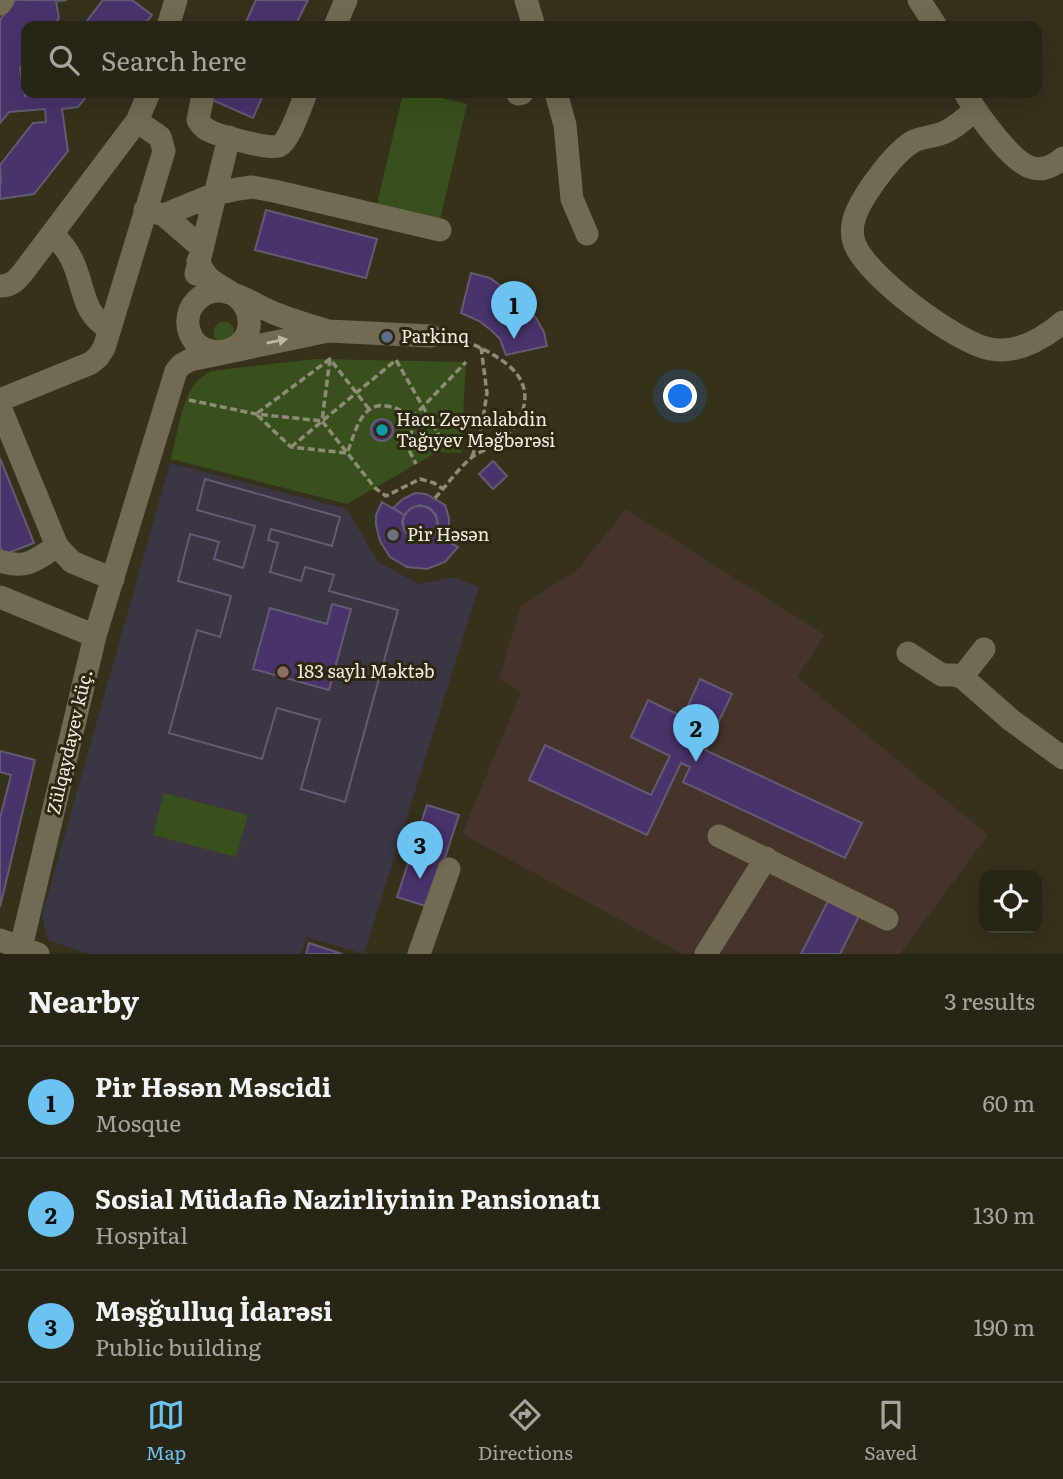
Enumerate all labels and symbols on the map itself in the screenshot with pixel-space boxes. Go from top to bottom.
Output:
pin: 1 [491,281,537,339]
place label: Parkinq [401,322,469,349]
marker: Parkinq [379,329,395,345]
one-way arrow [266,336,288,347]
your location [663,379,697,413]
place label: Hacı Zeynalabdin Tağıyev Məğbərəsi [396,405,555,453]
marker: Hacı Zeynalabdin Tağıyev Məğbərəsi [374,422,390,438]
place label: Pir Həsən [407,520,490,547]
marker: Pir Həsən [385,527,401,543]
place label: 183 saylı Məktəb [297,657,435,684]
marker: 183 saylı Məktəb [275,664,291,680]
street label: Zülqaydayev küç. [39,666,98,817]
pin: 2 [673,704,719,762]
pin: 3 [397,821,443,879]

